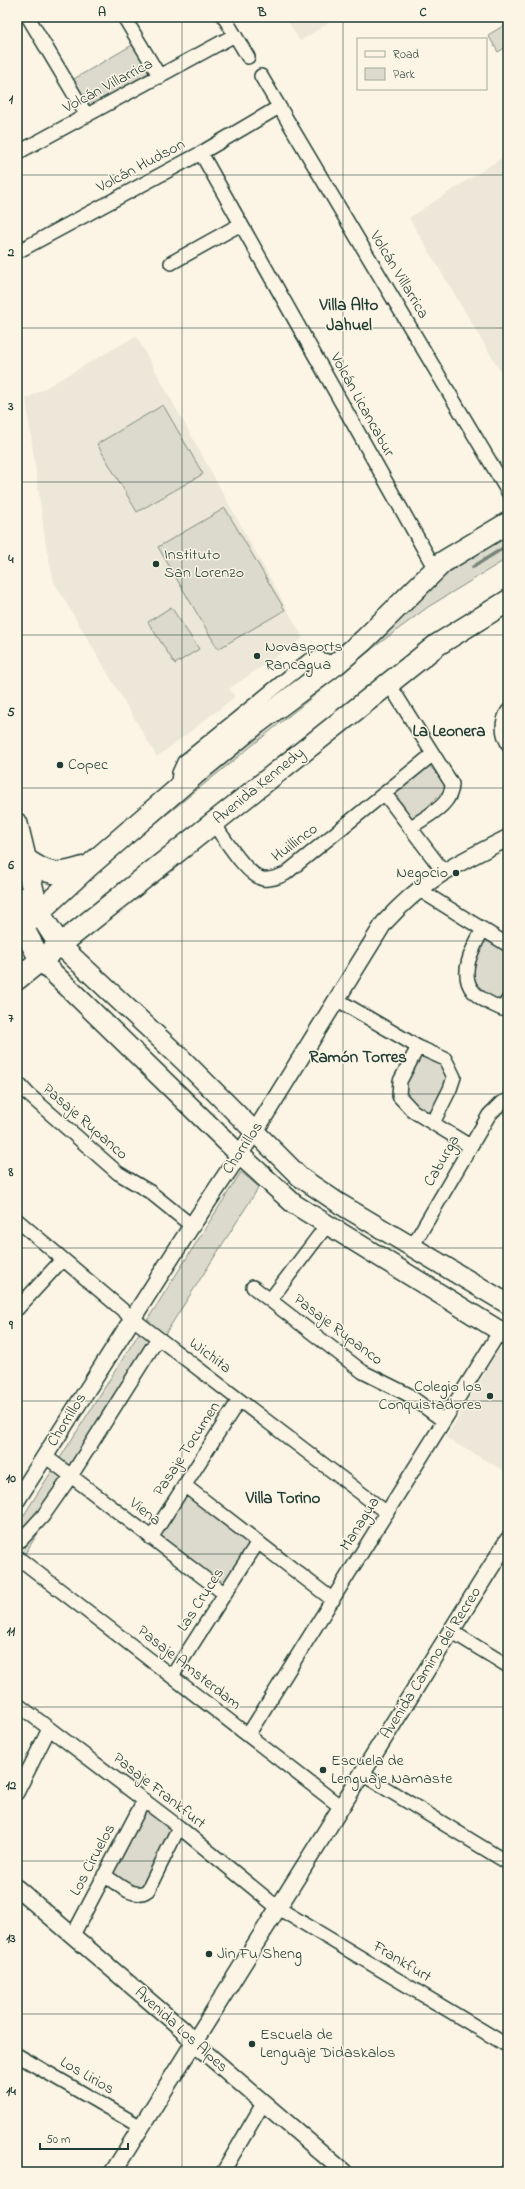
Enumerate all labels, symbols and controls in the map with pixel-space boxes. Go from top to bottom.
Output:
text: A [98,3,106,22]
text: B [257,3,267,22]
text: C [419,3,427,22]
legend [357,38,487,90]
text: Road [393,46,419,64]
street label: Volcán Villarrica [58,52,157,120]
text: Park [393,66,415,84]
text: 1 [9,90,14,109]
street label: Volcán Hudson [92,133,189,200]
street label: Volcán Villarrica [363,226,435,324]
text: 2 [7,243,15,262]
district label: Villa Alto Jahuel [319,293,379,338]
street label: Volcán Licancabur [323,348,401,462]
text: 3 [7,397,14,416]
place label: Instituto San Lorenzo [164,543,244,585]
text: 4 [7,550,14,569]
marker: Instituto San Lorenzo [151,559,161,569]
place label: Novasports Rancagua [265,635,343,677]
marker: Novasports Rancagua [252,651,262,661]
text: 5 [7,703,15,722]
district label: La Leonera [413,719,485,744]
street label: Avenida Kennedy [208,741,310,831]
place label: Copec [68,753,109,777]
marker: Copec [55,760,65,770]
street label: Huillinco [267,818,323,868]
text: 6 [7,856,14,875]
place label: Negocio [396,861,448,885]
marker: Negocio [451,868,461,878]
text: 7 [8,1009,14,1028]
district label: Ramón Torres [309,1045,407,1070]
street label: Pasaje Rupanco [37,1078,133,1166]
street label: Chorrillos [216,1117,270,1179]
street label: Caburga [418,1131,466,1191]
text: 8 [8,1163,14,1182]
street label: Pasaje Rupanco [288,1288,388,1372]
text: 9 [8,1316,14,1335]
street label: Wichita [184,1332,236,1380]
place label: Colegio los Conquistadores [379,1375,482,1417]
street label: Chorrillos [41,1388,93,1452]
marker: Colegio los Conquistadores [485,1391,495,1401]
street label: Pasaje Tocumen [147,1397,227,1501]
text: 10 [6,1469,16,1488]
district label: Villa Torino [245,1486,320,1511]
street label: Viena [123,1491,166,1532]
street label: Managua [334,1492,386,1556]
street label: Las Cruces [171,1563,231,1637]
street label: Avenida Camino del Recreo [374,1582,488,1744]
street label: Pasaje Amsterdam [132,1620,246,1716]
text: 11 [7,1622,16,1641]
street label: Pasaje Frankfurt [107,1747,211,1835]
place label: Escuela de Lenguaje Namaste [331,1749,453,1791]
marker: Escuela de Lenguaje Namaste [318,1765,328,1775]
text: 12 [6,1776,17,1795]
street label: Los Ciruelos [64,1820,122,1900]
text: 13 [6,1929,16,1948]
street label: Frankfurt [367,1935,436,1989]
place label: Jin Fu Sheng [217,1942,302,1966]
marker: Jin Fu Sheng [204,1949,214,1959]
street label: Avenida Los Alpes [129,1981,233,2079]
place label: Escuela de Lenguaje Didaskalos [260,2023,396,2065]
marker: Escuela de Lenguaje Didaskalos [247,2039,257,2049]
street label: Los Lirios [55,2051,119,2101]
text: 14 [6,2082,16,2101]
scale bar [40,2125,128,2151]
text: 50 m [46,2131,70,2149]

